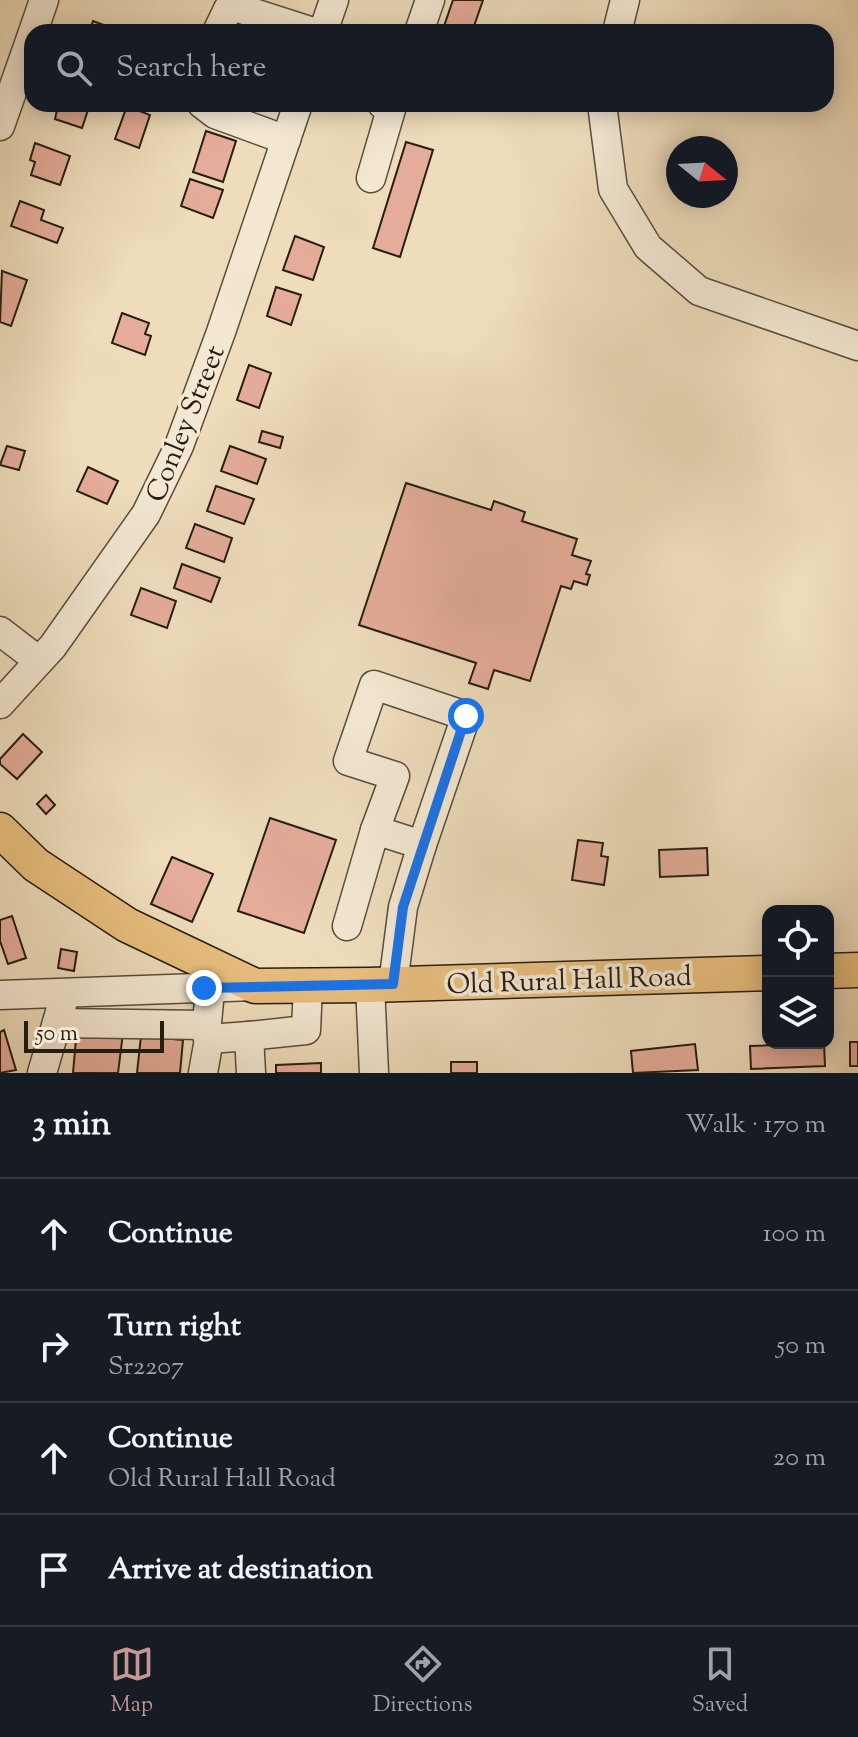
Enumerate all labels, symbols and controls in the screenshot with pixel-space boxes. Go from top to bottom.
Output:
search box [24,24,834,112]
icon: search [52,46,96,90]
text: Search here [116,47,266,90]
north arrow [666,136,738,208]
street label: Conley Street [137,339,237,509]
route start [448,698,484,734]
map controls [762,905,834,1049]
button: locate [762,905,834,977]
street label: Old Rural Hall Road [446,958,693,1006]
route end [186,970,222,1006]
button: layers [762,977,834,1049]
scale bar [24,1017,164,1053]
text: 50 m [36,1019,78,1051]
text: 3 min [32,1101,111,1150]
text: Walk · 170 m [685,1107,826,1144]
icon: ahead [32,1212,76,1256]
text: Continue [108,1213,233,1256]
text: 100 m [763,1216,826,1253]
text: Turn right [108,1306,241,1349]
icon: right [32,1324,76,1368]
text: 50 m [776,1328,826,1365]
text: Sr2207 [108,1349,184,1386]
text: Continue [108,1418,233,1461]
icon: ahead [32,1436,76,1480]
text: 20 m [773,1440,826,1477]
text: Old Rural Hall Road [108,1461,336,1498]
icon: arrive [32,1548,76,1592]
text: Arrive at destination [108,1549,373,1592]
tab: Map [110,1642,154,1722]
tab: Directions [373,1642,472,1722]
tab: Saved [692,1642,748,1722]

